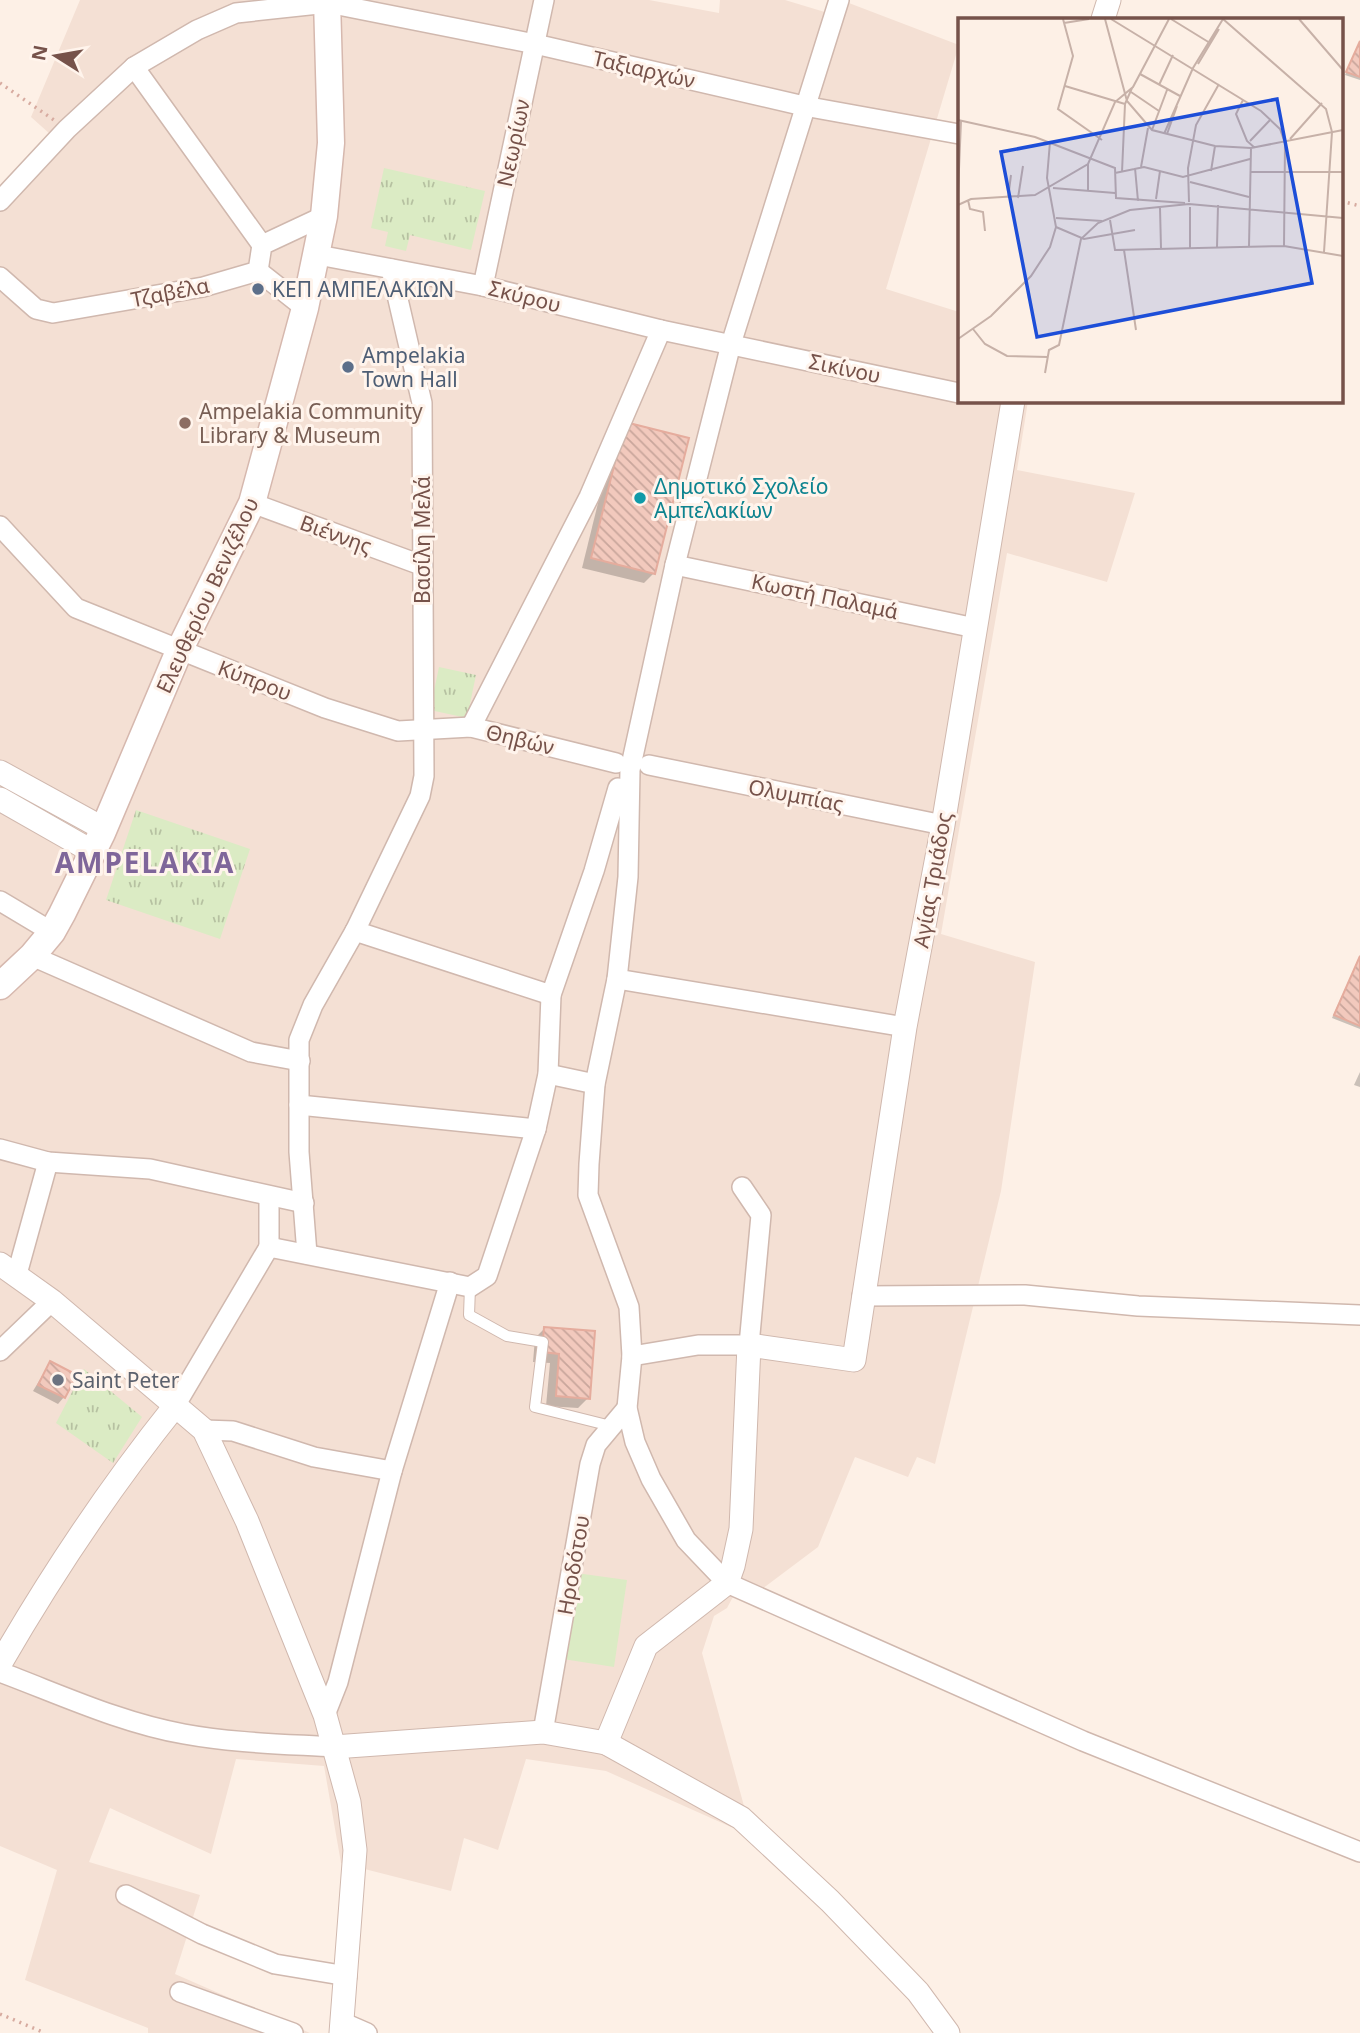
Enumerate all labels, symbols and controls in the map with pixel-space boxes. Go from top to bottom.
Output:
inset map [958,18,1342,402]
north arrow [21,21,91,91]
text: N [25,43,54,63]
street label: Ταξιαρχών [590,44,698,94]
street label: Νεωρίων [490,97,536,189]
street label: Τζαβέλα [129,271,211,313]
street label: Σκύρου [486,274,564,318]
place label: ΚΕΠ ΑΜΠΕΛΑΚΙΩΝ [272,275,454,303]
marker: ΚΕΠ ΑΜΠΕΛΑΚΙΩΝ [250,281,266,297]
place label: Ampelakia Town Hall [362,341,465,393]
street label: Σικίνου [807,347,883,389]
marker: Ampelakia Town Hall [340,359,356,375]
place label: Ampelakia Community Library & Museum [199,397,423,449]
marker: Ampelakia Community Library & Museum [177,415,193,431]
place label: Δημοτικό Σχολείο Αμπελακίων [654,472,828,524]
street label: Βασίλη Μελά [408,476,436,604]
marker: Δημοτικό Σχολείο Αμπελακίων [632,490,648,506]
street label: Ελευθερίου Βενιζέλου [149,492,265,698]
street label: Βιέννης [296,508,376,560]
street label: Κωστή Παλαμά [749,567,901,625]
street label: Κύπρου [214,653,296,707]
street label: Θηβών [483,717,557,761]
street label: Ολυμπίας [746,772,846,818]
street label: Αγίας Τριάδος [906,810,958,950]
district label: AMPELAKIA [55,843,235,881]
place label: Saint Peter [72,1366,180,1394]
marker: Saint Peter [50,1372,66,1388]
street label: Ηροδότου [550,1513,596,1617]

